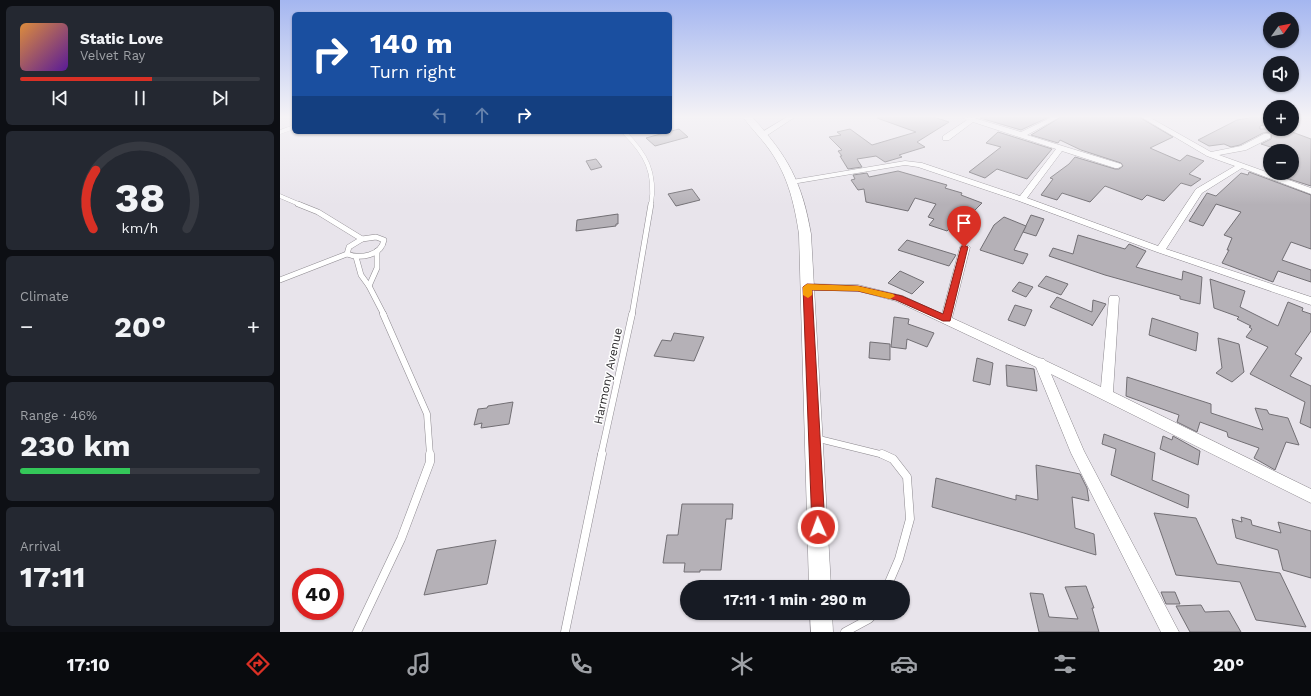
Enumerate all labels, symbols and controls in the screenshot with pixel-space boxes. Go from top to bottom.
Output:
north arrow [1263,12,1299,48]
map controls [1263,12,1299,180]
text: 140 m [370,27,453,60]
icon: right [304,28,356,80]
text: Static Love [80,30,163,48]
text: Velvet Ray [80,48,145,63]
button: sound [1263,56,1299,92]
text: Turn right [370,61,456,82]
icon: previous [49,87,71,109]
icon: pause [129,87,151,109]
icon: next [209,87,231,109]
button: + [1263,100,1299,136]
icon: left [429,104,451,126]
icon: ahead [471,104,493,126]
icon: right [513,104,535,126]
button: − [1263,144,1299,180]
text: 38 [115,173,165,222]
pin [947,206,981,247]
icon: arrive [953,212,975,234]
text: km/h [122,219,158,235]
text: Climate [20,289,69,304]
text: 20° [114,309,166,344]
text: − [20,314,33,339]
text: + [247,314,260,339]
street label: Harmony Avenue [591,326,625,426]
text: Range · 46% [20,408,97,423]
text: 230 km [20,428,130,463]
position arrow [797,506,839,548]
text: Arrival [20,539,61,554]
text: 17:11 [20,559,86,594]
speed limit sign: 40 [292,568,344,620]
text: 17:11 · 1 min · 290 m [724,591,866,609]
icon: directions [244,650,272,678]
icon: music [405,650,433,678]
icon: phone [567,650,595,678]
icon: climate [728,650,756,678]
icon: car [890,650,918,678]
icon: filters [1051,650,1079,678]
text: 17:10 [67,654,110,675]
text: 20° [1213,654,1244,675]

